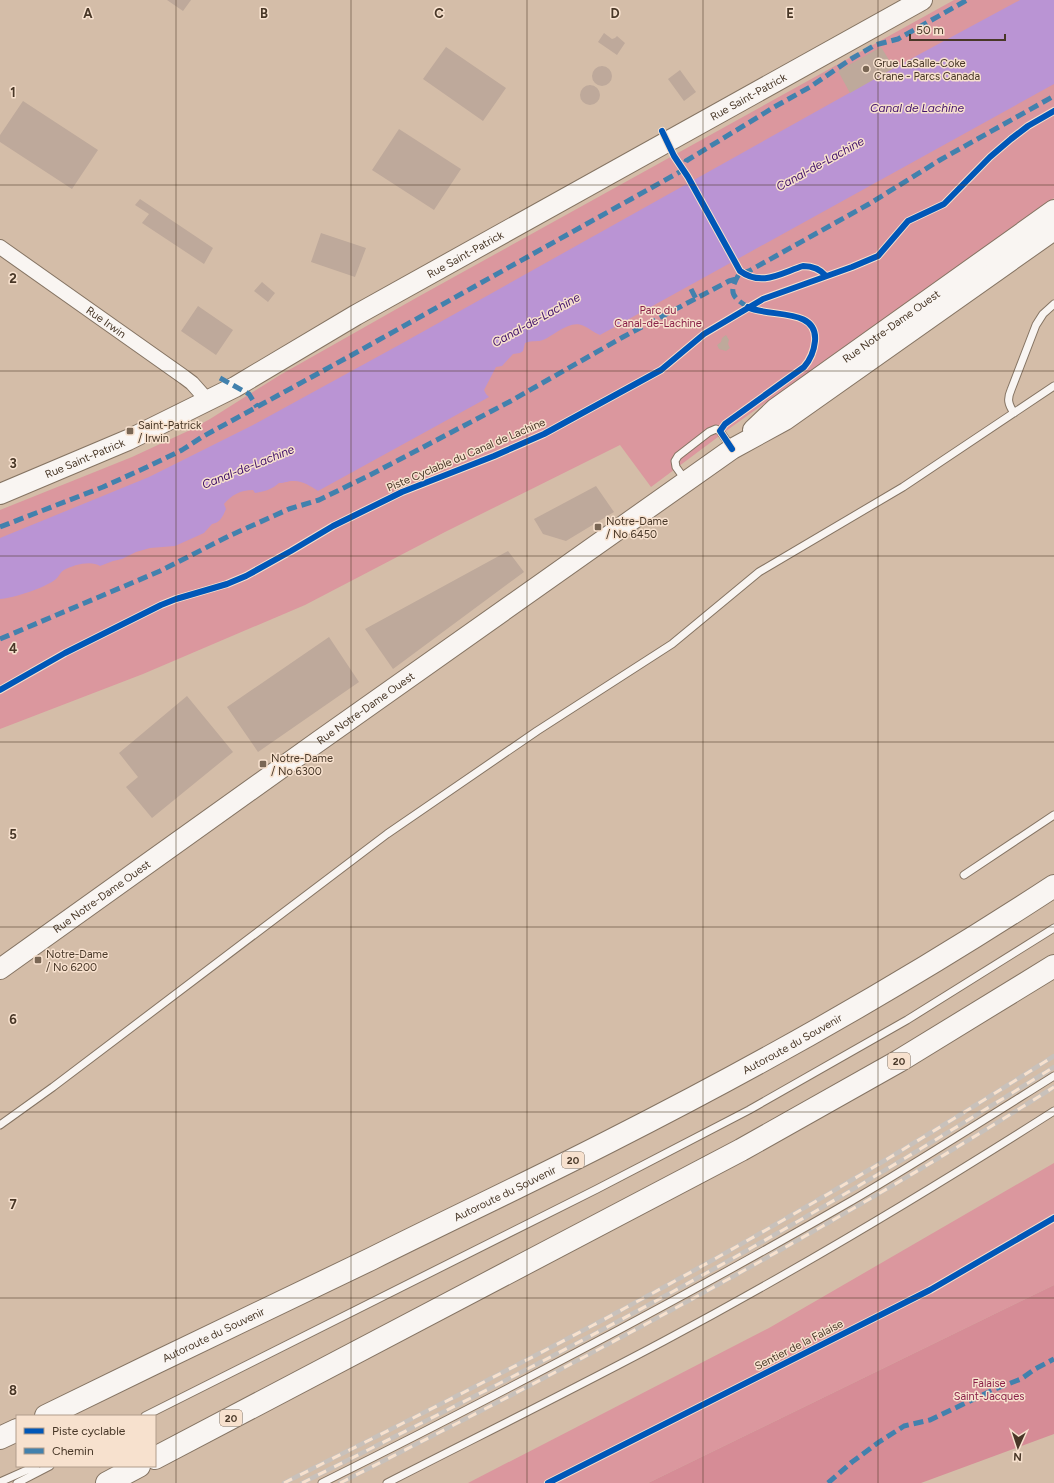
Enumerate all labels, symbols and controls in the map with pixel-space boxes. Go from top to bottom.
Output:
text: A [83,6,93,21]
text: B [260,6,268,21]
text: C [434,6,444,21]
text: D [610,6,620,21]
text: E [786,6,794,21]
scale bar [910,16,1005,42]
text: 50 m [916,23,944,37]
place label: Grue LaSalle-Coke Crane - Parcs Canada [874,57,980,83]
marker: Grue LaSalle-Coke Crane - Parcs Canada [861,64,871,74]
street label: Rue Saint-Patrick [708,70,789,123]
text: 1 [10,85,16,100]
water label: Canal de Lachine [870,101,965,115]
water label: Canal-de-Lachine [774,134,867,194]
street label: Rue Saint-Patrick [425,228,506,281]
text: 2 [9,271,17,286]
street label: Rue Notre-Dame Ouest [840,287,942,365]
water label: Canal-de-Lachine [490,290,583,350]
street label: Rue Irwin [84,303,129,341]
park label: Parc du Canal-de-Lachine [614,304,702,330]
street label: Piste Cyclable du Canal de Lachine [385,416,547,494]
place label: Saint-Patrick / Irwin [138,419,202,445]
marker: Saint-Patrick / Irwin [125,426,135,436]
street label: Rue Saint-Patrick [43,435,127,481]
water label: Canal-de-Lachine [200,442,297,492]
text: 3 [9,456,17,471]
place label: Notre-Dame / No 6450 [606,515,668,541]
marker: Notre-Dame / No 6450 [593,522,603,532]
text: 4 [9,641,17,656]
street label: Rue Notre-Dame Ouest [314,669,417,747]
place label: Notre-Dame / No 6300 [271,752,333,778]
marker: Notre-Dame / No 6300 [258,759,268,769]
text: 5 [9,827,17,842]
street label: Rue Notre-Dame Ouest [51,857,153,935]
place label: Notre-Dame / No 6200 [46,948,108,974]
marker: Notre-Dame / No 6200 [33,955,43,965]
street label: Autoroute du Souvenir [740,1011,845,1077]
text: 6 [9,1012,17,1027]
road number: 20 [888,1053,910,1069]
road number: 20 [562,1152,584,1168]
street label: Autoroute du Souvenir [452,1163,558,1224]
text: 7 [9,1197,17,1212]
street label: Autoroute du Souvenir [160,1304,267,1365]
street label: Sentier de la Falaise [753,1317,845,1373]
park label: Falaise Saint-Jacques [954,1377,1024,1403]
text: 8 [9,1383,17,1398]
road number: 20 [220,1410,242,1426]
legend [16,1415,156,1467]
text: Piste cyclable [52,1424,126,1438]
north arrow [998,1427,1038,1467]
text: Chemin [52,1444,94,1458]
text: N [1013,1450,1022,1463]

